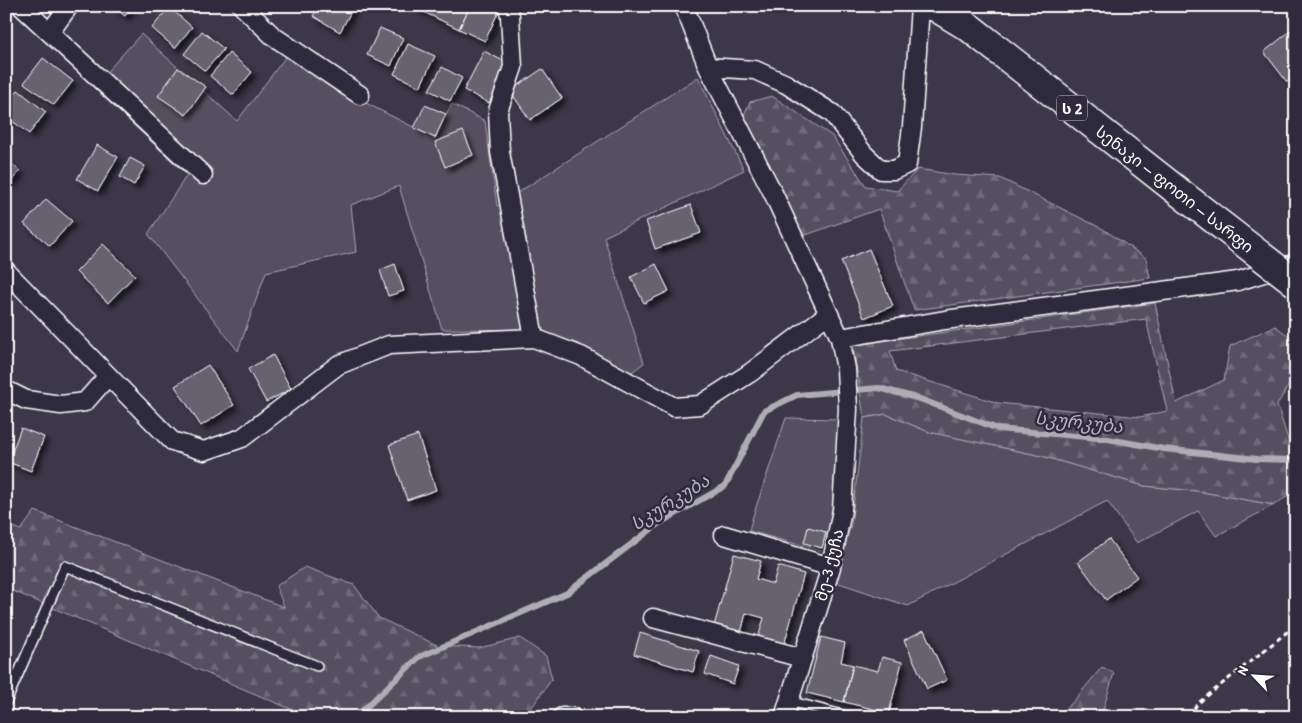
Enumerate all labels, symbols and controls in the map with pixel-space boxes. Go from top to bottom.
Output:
road number: ს 2 [1057,96,1087,120]
street label: სენაკი — ფოთი — სარფი [1091,120,1259,258]
water label: სკურკუბა [1034,405,1124,439]
water label: სკურკუბა [626,468,714,536]
street label: მე-3 ქუჩა [809,527,849,603]
north arrow [1230,650,1280,700]
text: N [1232,662,1252,678]

